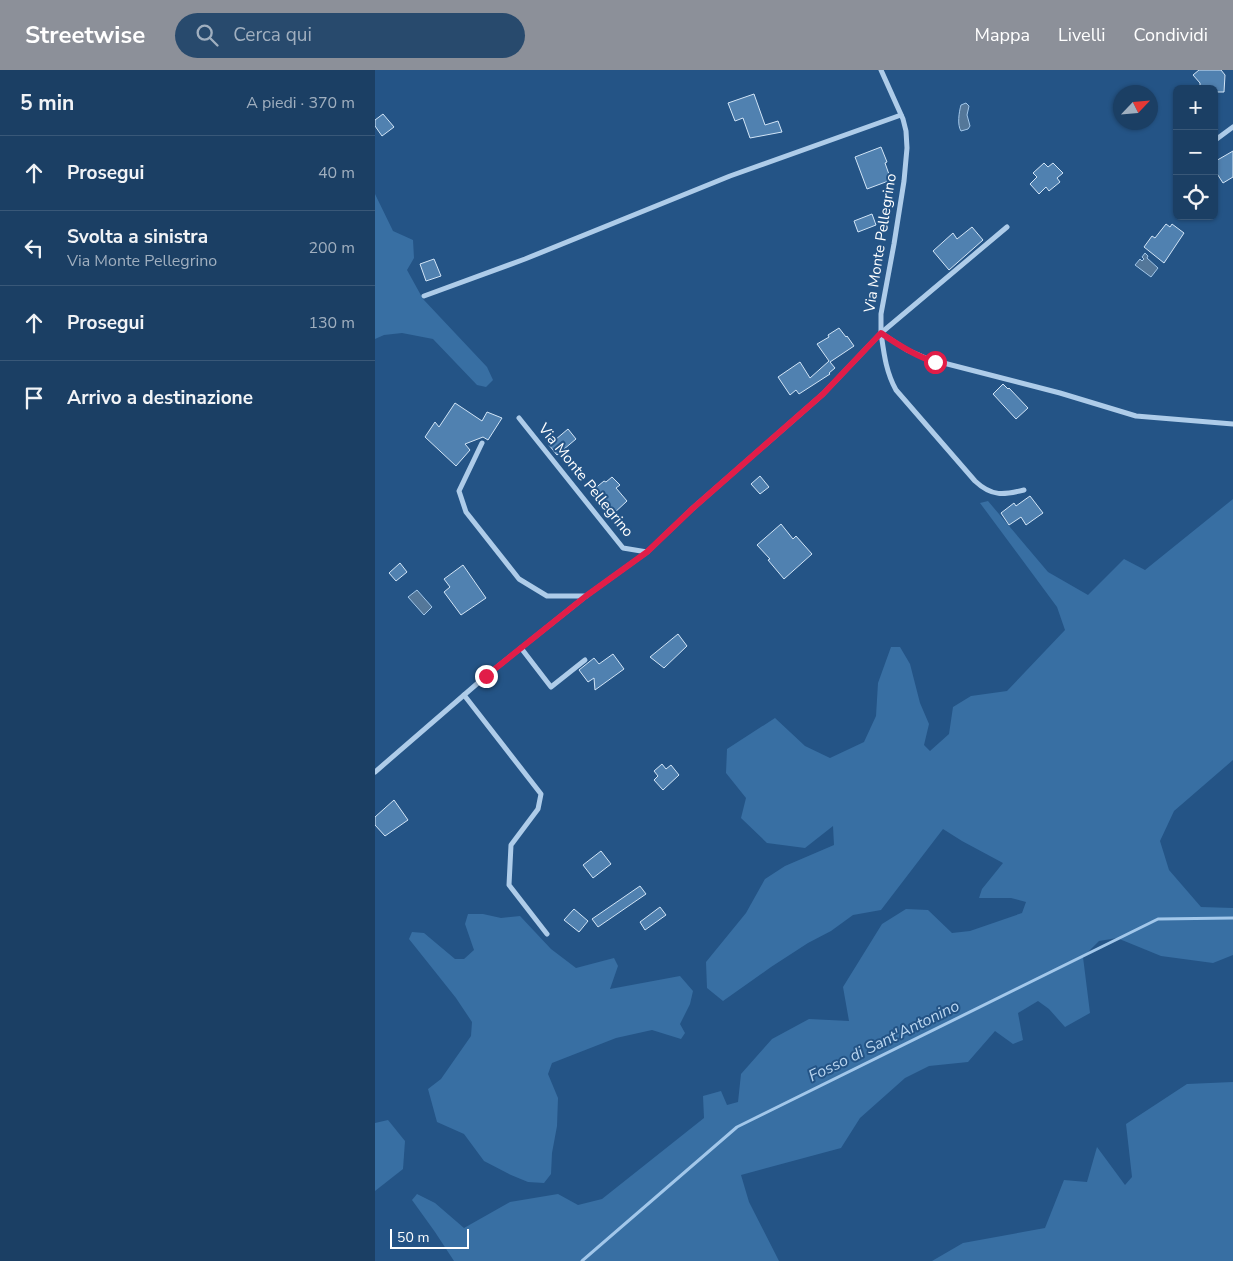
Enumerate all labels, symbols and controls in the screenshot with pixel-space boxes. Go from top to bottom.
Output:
search box [175,13,525,58]
text: Streetwise [25,19,145,51]
icon: search [193,21,221,49]
text: Cerca qui [233,22,312,48]
text: Mappa [975,23,1030,47]
text: Livelli [1058,23,1105,47]
text: Condividi [1133,23,1208,47]
north arrow [1113,85,1158,130]
map controls [1173,85,1218,220]
button: + [1173,85,1218,130]
text: 5 min [20,89,74,117]
text: A piedi · 370 m [246,92,355,114]
button: − [1173,130,1218,175]
icon: ahead [20,159,48,187]
text: Prosegui [67,160,144,186]
text: 40 m [318,162,355,184]
street label: Via Monte Pellegrino [859,172,901,315]
button: locate [1173,175,1218,220]
text: Svolta a sinistra [67,224,208,250]
icon: left [20,234,48,262]
text: 200 m [308,237,355,259]
text: Via Monte Pellegrino [67,250,217,272]
icon: ahead [20,309,48,337]
text: Prosegui [67,310,144,336]
text: 130 m [308,312,355,334]
route start [924,351,947,374]
icon: arrive [20,384,48,412]
text: Arrivo a destinazione [67,385,253,411]
street label: Via Monte Pellegrino [533,418,638,541]
route end [475,665,498,688]
water label: Fosso di Sant'Antonino [805,995,963,1087]
scale bar [390,1226,469,1249]
text: 50 m [397,1228,429,1247]

